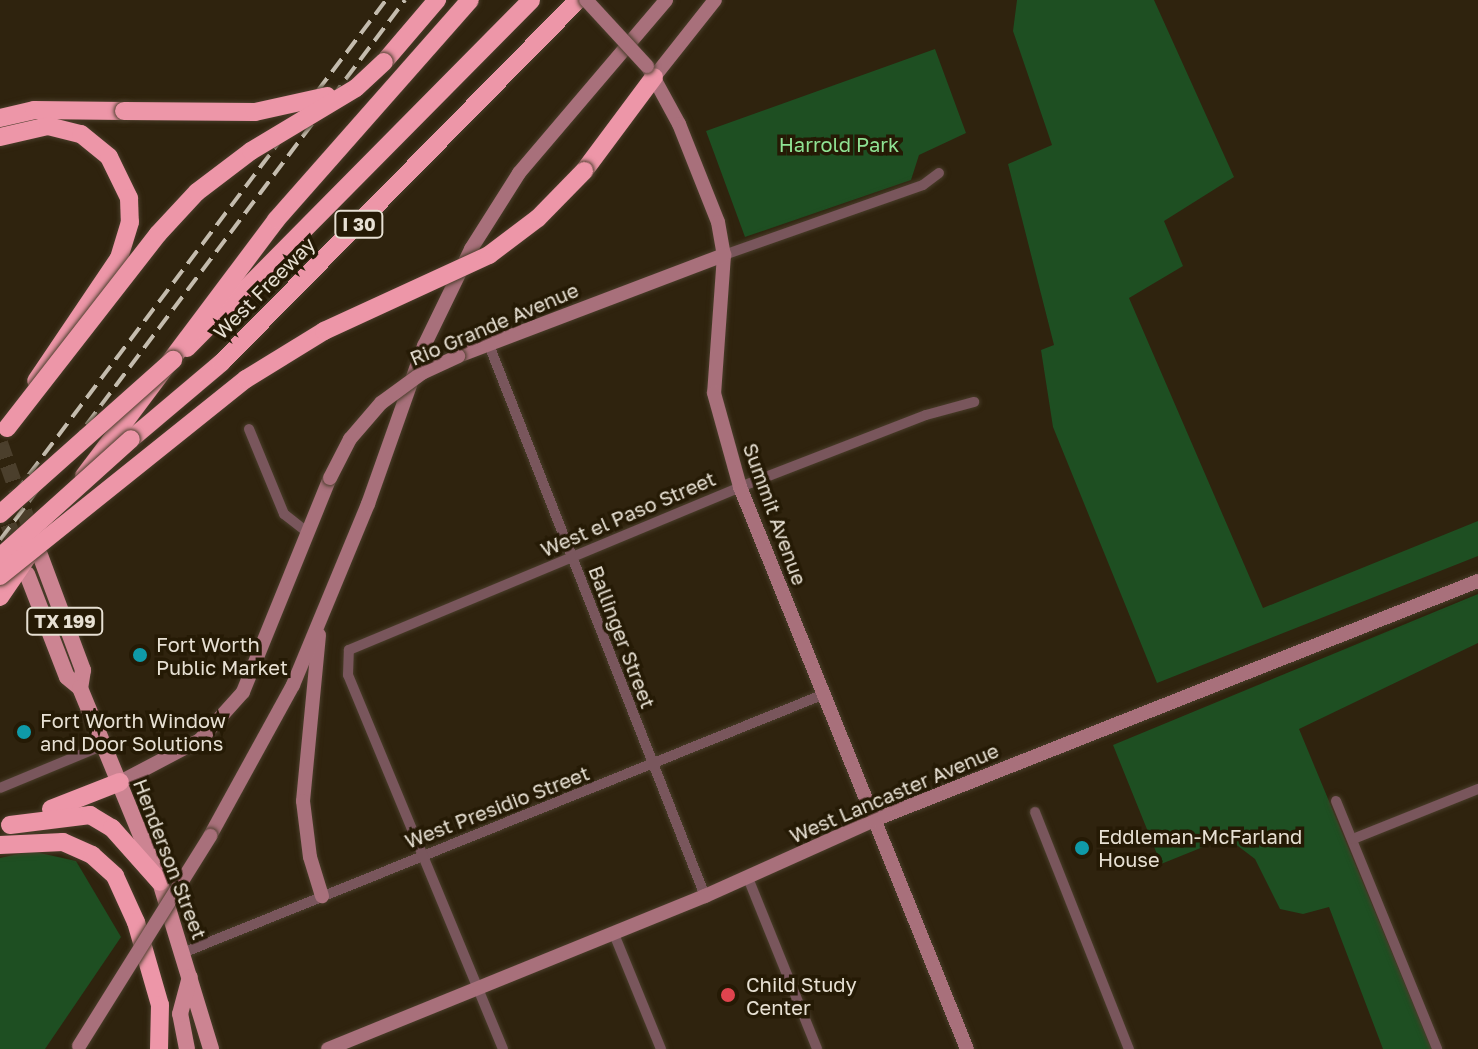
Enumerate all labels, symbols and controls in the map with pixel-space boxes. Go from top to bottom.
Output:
park label: Harrold Park [779,132,899,156]
road number: I 30 [333,210,385,238]
street label: West Freeway [208,232,320,344]
street label: Rio Grande Avenue [406,278,582,370]
street label: Summit Avenue [738,440,812,588]
street label: West el Paso Street [537,466,719,562]
street label: Ballinger Street [584,562,660,712]
road number: TX 199 [25,607,105,635]
place label: Fort Worth Public Market [156,632,288,679]
marker: Fort Worth Public Market [131,646,149,664]
place label: Fort Worth Window and Door Solutions [40,708,226,755]
marker: Fort Worth Window and Door Solutions [15,723,33,741]
street label: West Lancaster Avenue [786,738,1002,848]
street label: West Presidio Street [401,761,593,853]
street label: Henderson Street [128,775,212,943]
place label: Eddleman-McFarland House [1098,824,1302,871]
marker: Eddleman-McFarland House [1073,839,1091,857]
place label: Child Study Center [746,972,857,1019]
marker: Child Study Center [717,984,739,1006]

